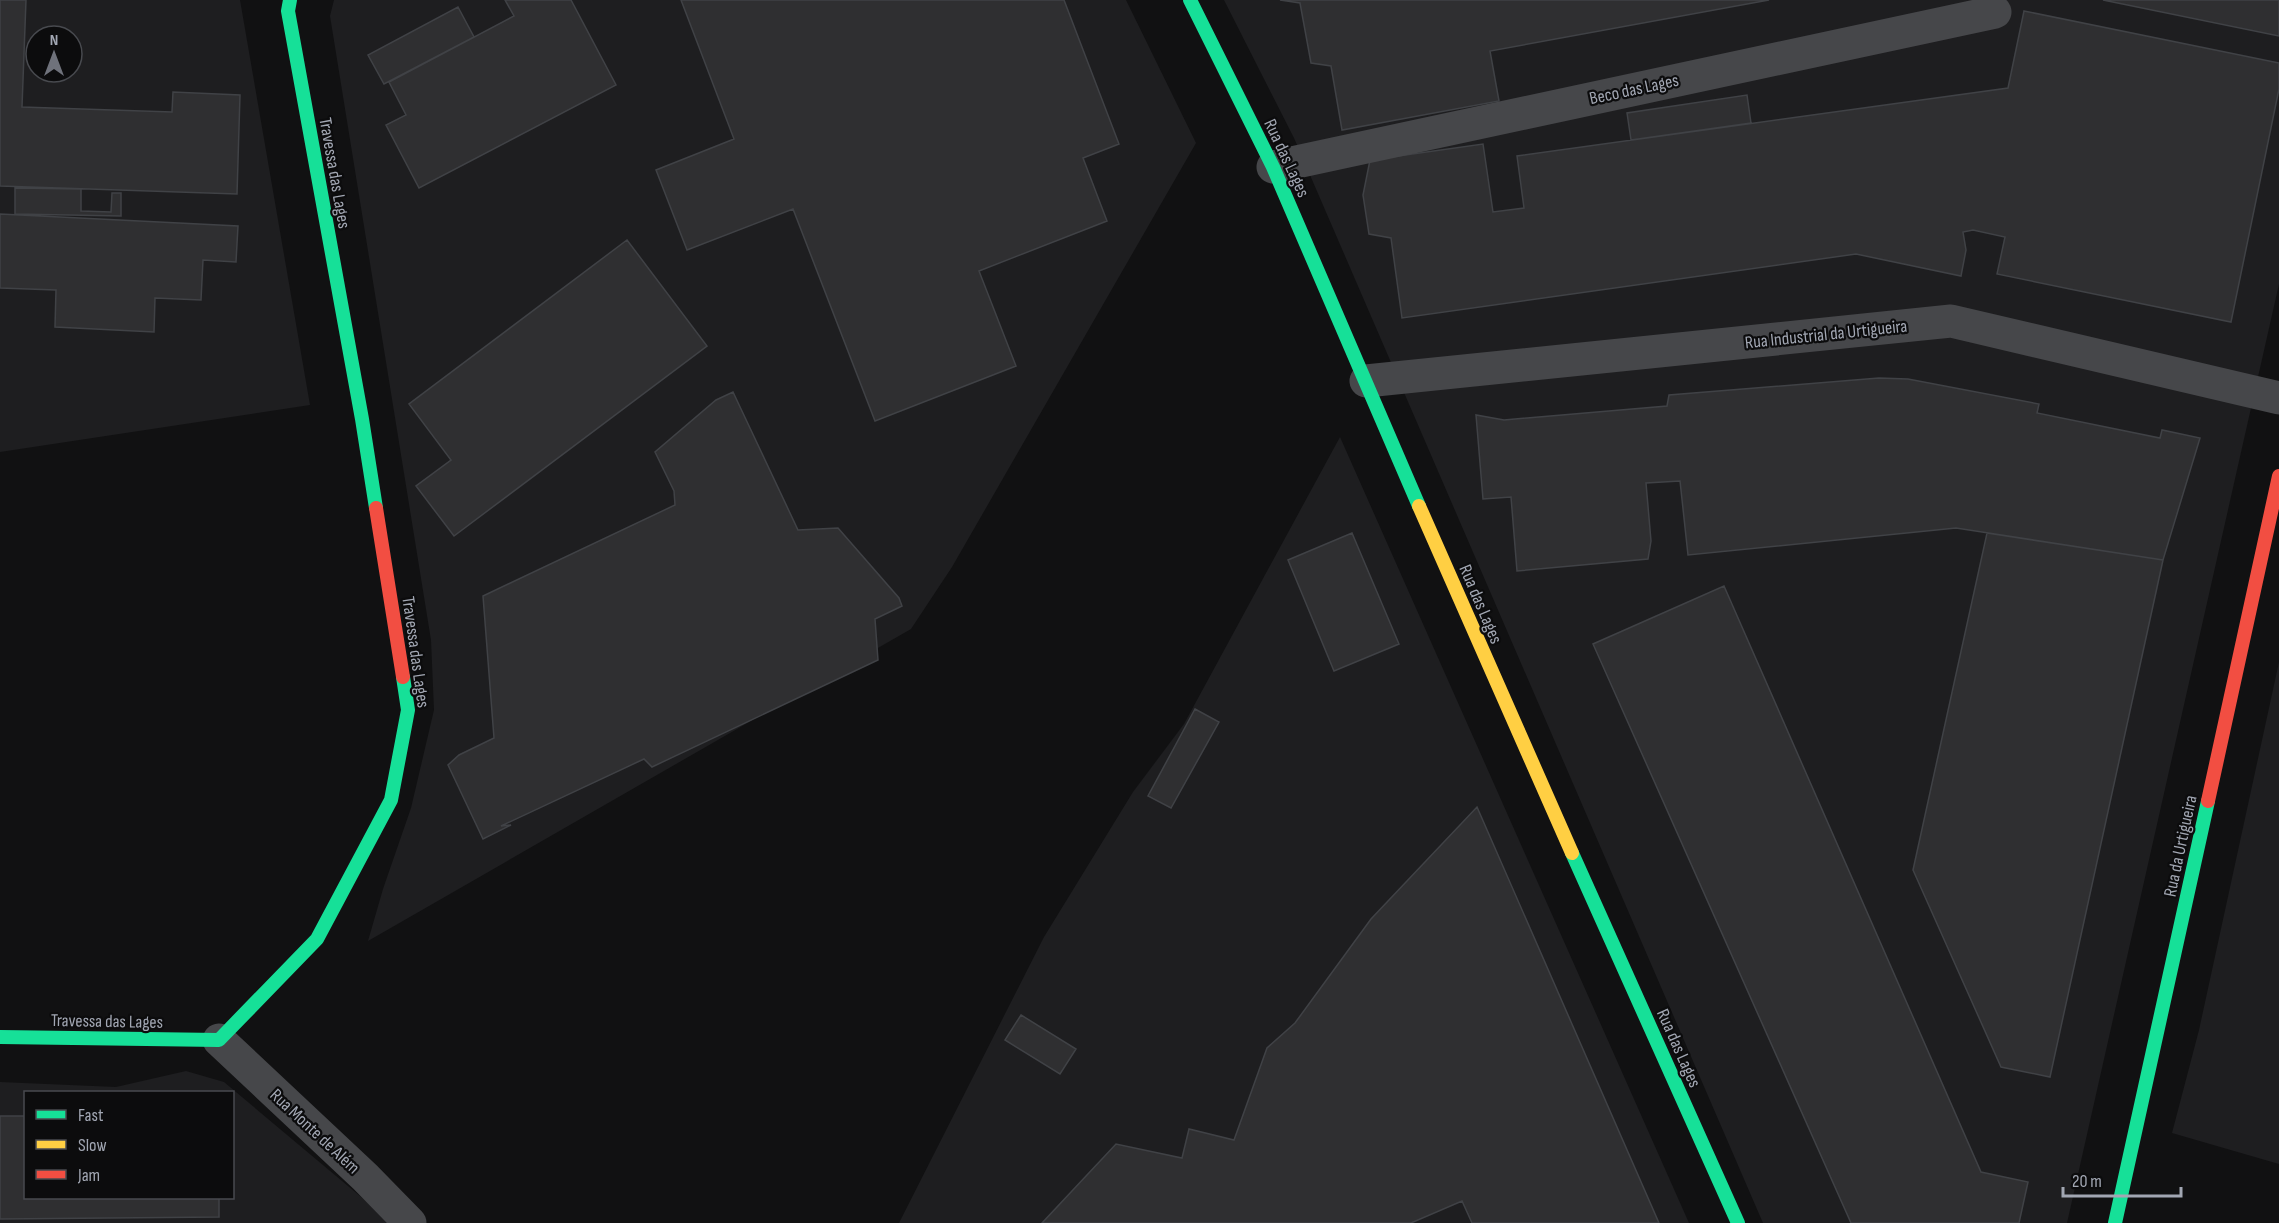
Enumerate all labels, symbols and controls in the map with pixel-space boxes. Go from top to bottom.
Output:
north arrow [24,24,84,84]
text: N [50,31,58,50]
street label: Beco das Lages [1587,70,1681,109]
street label: Travessa das Lages [314,116,355,230]
street label: Rua das Lages [1259,116,1314,201]
street label: Rua Industrial da Urtigueira [1744,316,1908,353]
street label: Rua das Lages [1455,562,1507,647]
street label: Travessa das Lages [397,595,434,709]
street label: Rua da Urtigueira [2159,793,2201,899]
street label: Rua das Lages [1652,1006,1705,1091]
street label: Travessa das Lages [51,1010,163,1033]
street label: Rua Monte de Além [266,1085,364,1178]
legend [24,1091,234,1199]
text: Fast [78,1105,104,1126]
text: Slow [78,1135,107,1156]
scale bar [2063,1160,2182,1198]
text: Jam [77,1165,100,1186]
text: 20 m [2072,1171,2102,1192]

